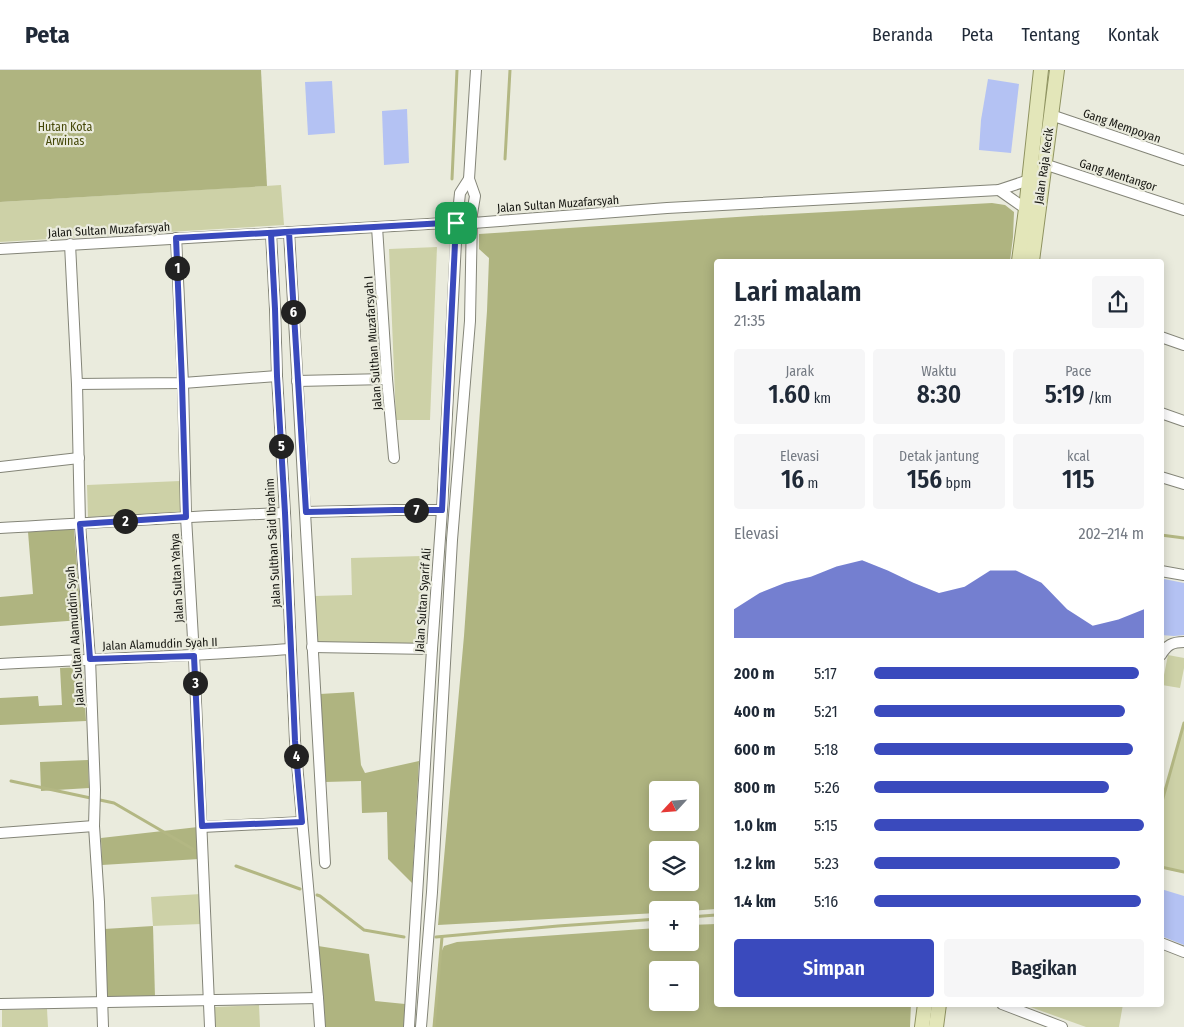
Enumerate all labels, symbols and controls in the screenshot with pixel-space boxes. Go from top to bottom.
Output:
text: Peta [25,21,70,49]
text: Beranda [872,24,933,46]
text: Peta [961,24,994,46]
text: Tentang [1022,24,1080,46]
text: Kontak [1108,24,1159,46]
street label: Gang Mempoyan [1081,106,1163,146]
park label: Hutan Kota Arwinas [38,120,92,148]
street label: Jalan Raja Kecik [1032,127,1056,205]
street label: Gang Mentangor [1078,156,1159,194]
street label: Jalan Sultan Muzafarsyah [496,193,620,215]
pin [435,202,477,244]
icon: arrive [442,209,470,237]
street label: Jalan Sultan Muzafarsyah [48,220,170,240]
pin: 1 [164,256,190,280]
text: 1 [175,260,180,277]
street label: Jalan Sulthan Muzafarsyah I [361,275,385,411]
text: Lari malam [734,275,862,308]
button: share [1092,276,1144,328]
pin: 6 [280,300,306,324]
text: 6 [290,304,297,321]
text: 21:35 [734,311,765,330]
text: Jarak [785,363,814,380]
text: Waktu [921,363,957,380]
text: Pace [1065,363,1091,380]
text: 1.60 [768,380,810,410]
text: 8:30 [917,380,961,410]
text: 5:19 [1045,380,1085,410]
text: km [810,390,831,407]
text: /km [1085,390,1112,407]
pin: 5 [268,434,294,458]
text: 5 [278,438,285,455]
text: Elevasi [780,448,819,465]
text: Detak jantung [899,448,979,465]
text: kcal [1067,448,1090,465]
text: 16 [781,465,804,495]
text: 156 [907,465,942,495]
text: 115 [1062,465,1095,495]
text: m [804,475,818,492]
text: bpm [942,475,971,492]
street label: Jalan Sulthan Said Ibrahim [263,478,283,608]
pin: 7 [404,498,428,522]
text: 7 [414,502,419,519]
pin: 2 [112,508,138,534]
text: 2 [122,513,129,530]
text: Elevasi [734,524,779,543]
text: 202–214 m [1078,524,1144,543]
street label: Jalan Sultan Yahya [168,533,186,623]
street label: Jalan Sultan Syarif Ali [412,547,434,653]
street label: Jalan Sultan Alamuddin Syah [63,565,87,707]
street label: Jalan Alamuddin Syah II [102,635,218,653]
text: 200 m [734,664,774,683]
text: 5:17 [814,664,837,683]
pin: 3 [182,670,208,696]
text: 3 [192,675,199,692]
text: 400 m [734,702,775,721]
text: 5:21 [814,702,838,721]
text: 600 m [734,740,775,759]
text: 5:18 [814,740,838,759]
pin: 4 [284,744,308,768]
text: 4 [293,748,300,765]
text: 800 m [734,778,775,797]
text: 5:26 [814,778,840,797]
north arrow [649,781,699,831]
map controls [649,781,699,1011]
text: 1.0 km [734,816,777,835]
text: 5:15 [814,816,838,835]
button: layers [649,841,699,891]
text: 1.2 km [734,854,776,873]
text: 5:23 [814,854,839,873]
text: 1.4 km [734,892,776,911]
text: 5:16 [814,892,838,911]
button: + [649,901,699,951]
button: Simpan [734,939,934,997]
button: Bagikan [944,939,1144,997]
button: − [649,961,699,1011]

